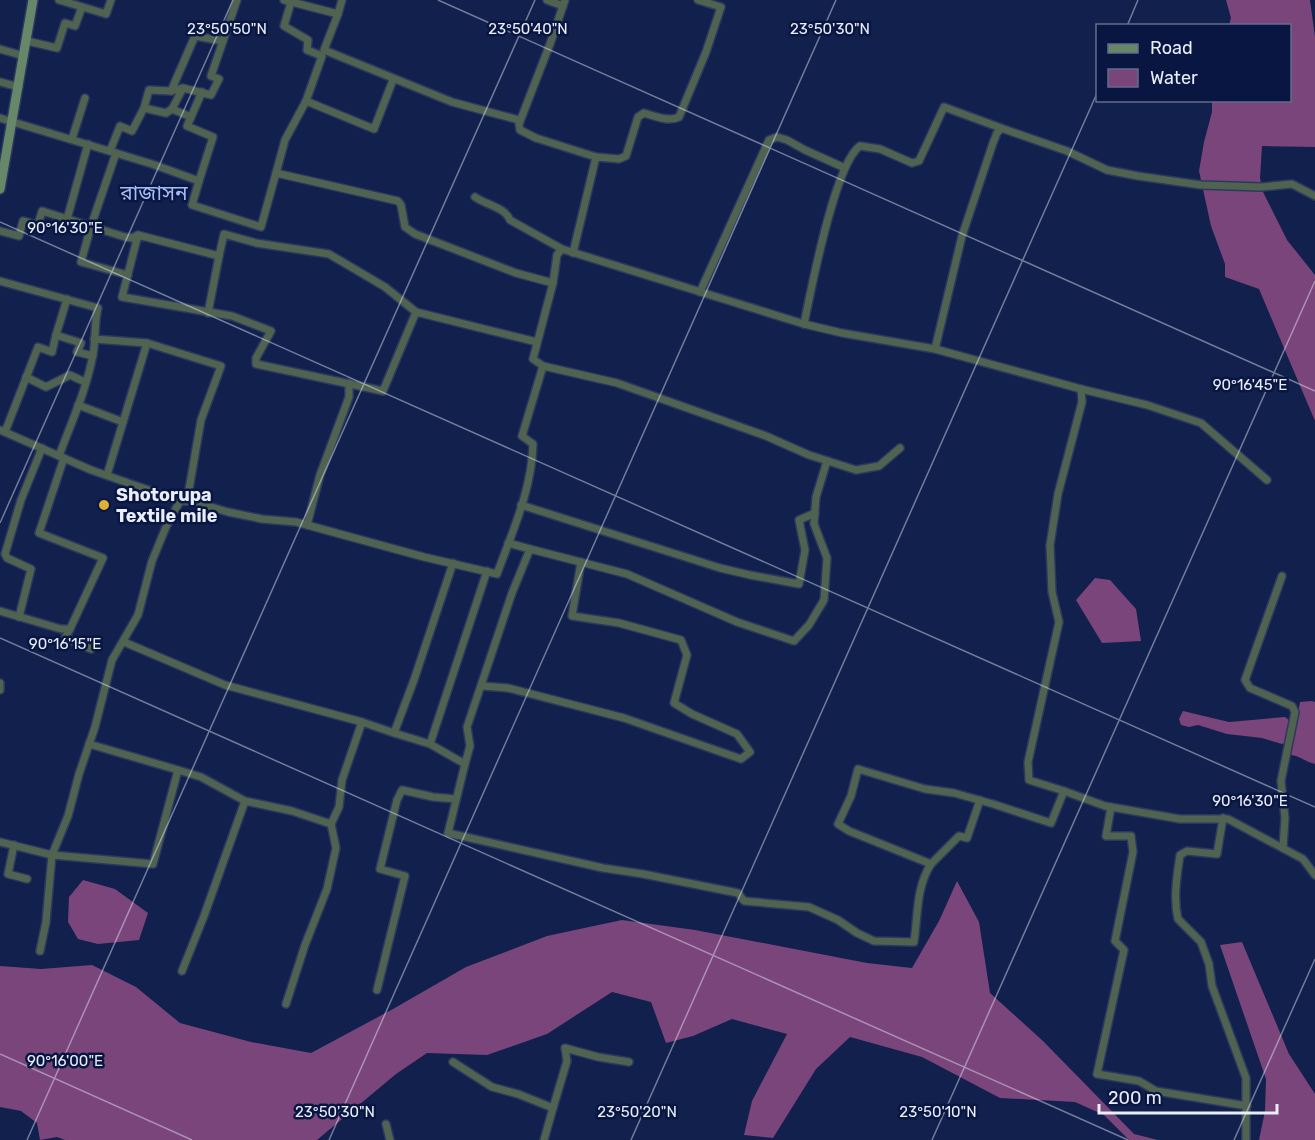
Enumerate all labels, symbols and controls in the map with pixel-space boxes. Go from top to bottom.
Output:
text: 23°50'50"N [187,20,267,38]
text: 23°50'40"N [488,20,568,38]
text: 23°50'30"N [790,20,870,38]
legend [1096,24,1291,102]
text: Road [1150,37,1193,59]
text: Water [1150,67,1198,89]
district label: রাজাসন [119,180,188,205]
text: 90°16'30"E [27,219,103,237]
text: 90°16'45"E [1213,376,1287,394]
place label: Shotorupa Textile mile [116,484,218,527]
marker: Shotorupa Textile mile [97,498,111,512]
text: 90°16'15"E [29,635,101,653]
text: 90°16'30"E [1212,792,1288,810]
text: 90°16'00"E [27,1052,103,1070]
scale bar [1099,1077,1278,1115]
text: 200 m [1108,1087,1162,1109]
text: 23°50'30"N [295,1103,375,1121]
text: 23°50'20"N [597,1103,677,1121]
text: 23°50'10"N [899,1103,977,1121]

